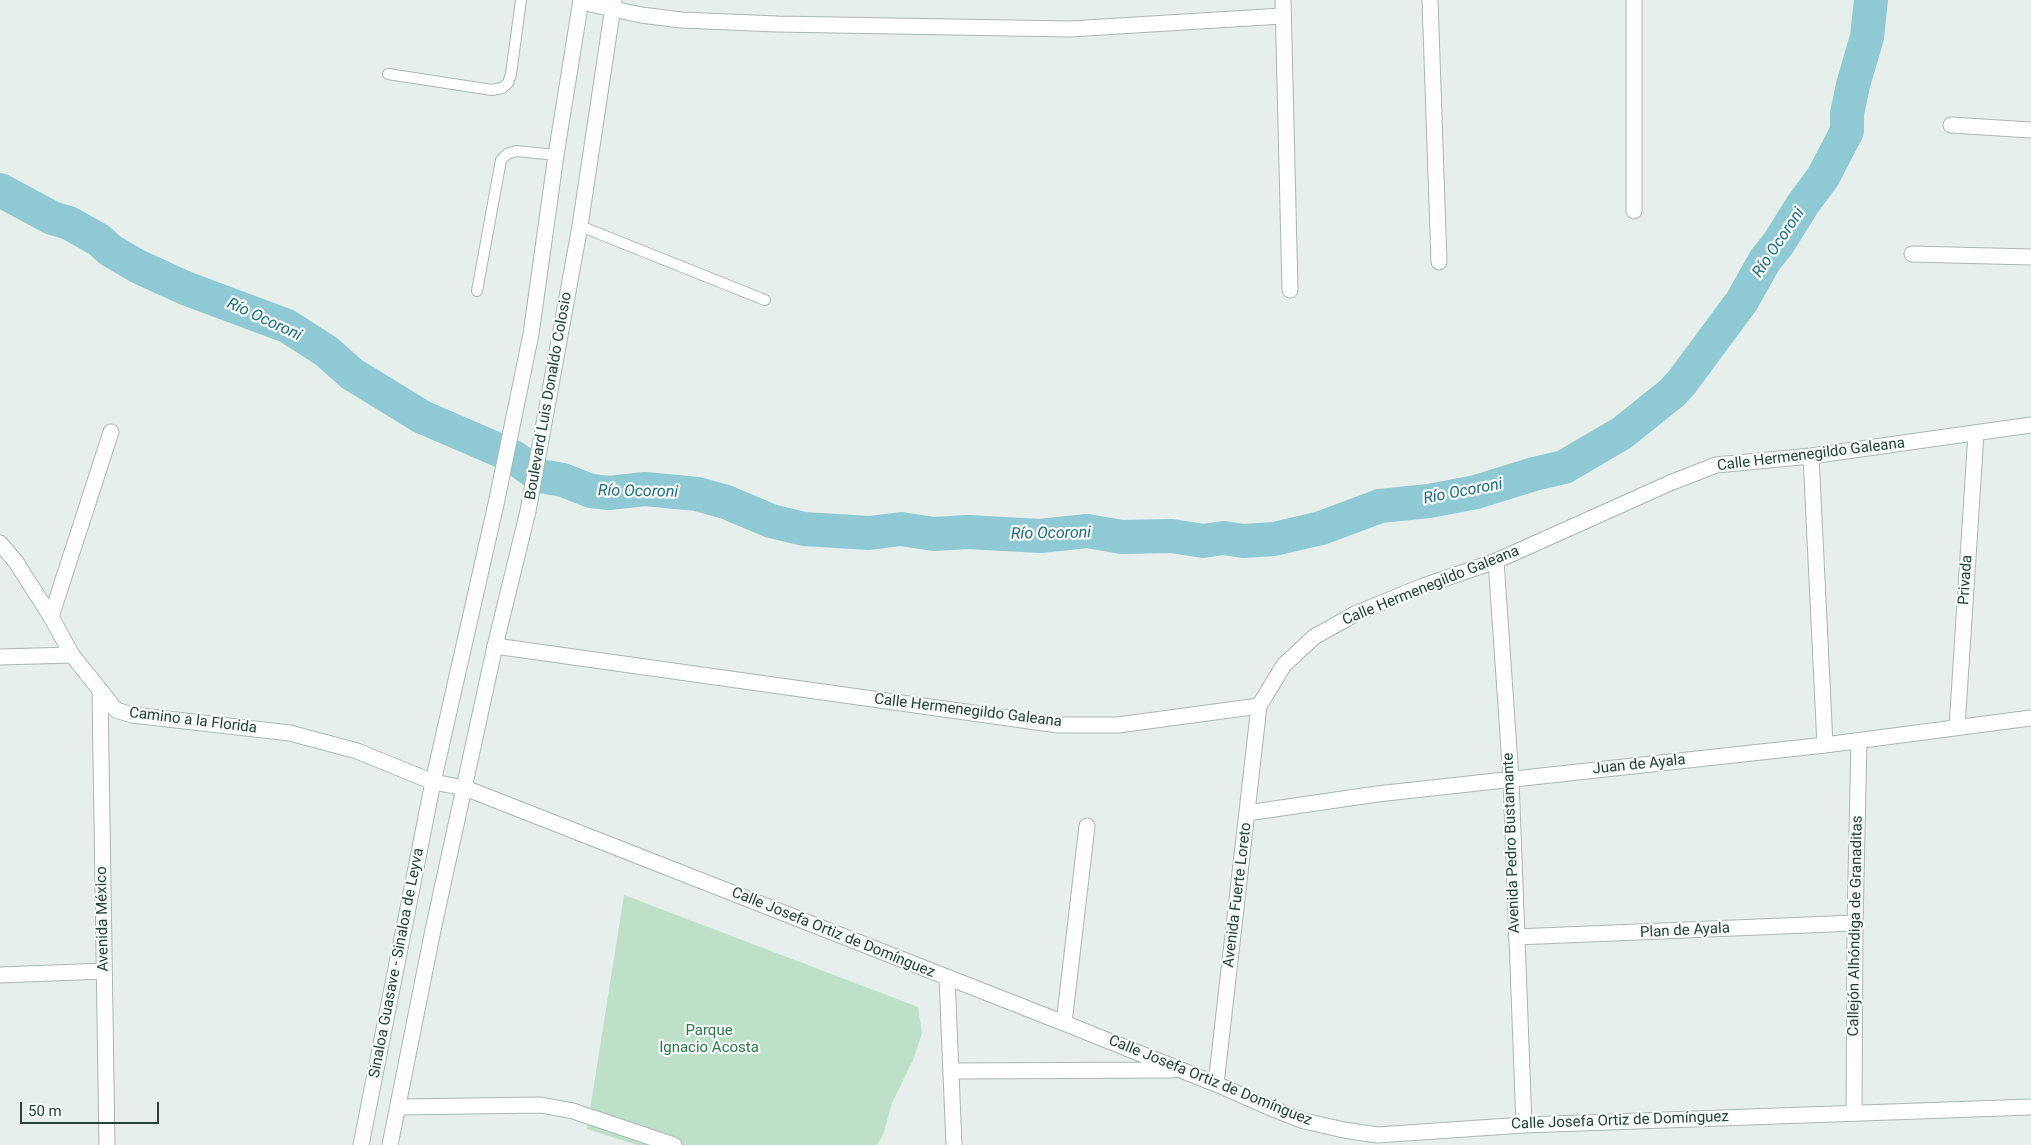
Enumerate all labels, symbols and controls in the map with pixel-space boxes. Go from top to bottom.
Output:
water label: Río Ocoroni [1749,204,1809,282]
street label: Boulevard Luis Donaldo Colosio [522,291,576,501]
water label: Río Ocoroni [224,294,304,346]
street label: Calle Hermenegildo Galeana [1716,435,1906,475]
water label: Río Ocoroni [1422,475,1504,509]
water label: Río Ocoroni [598,482,678,502]
water label: Río Ocoroni [1011,524,1091,544]
street label: Calle Hermenegildo Galeana [1340,542,1522,630]
street label: Privada [1955,554,1977,606]
street label: Calle Hermenegildo Galeana [873,691,1063,731]
street label: Camino a la Florida [128,704,258,738]
street label: Juan de Ayala [1592,751,1686,779]
street label: Avenida Pedro Bustamante [1500,752,1524,934]
street label: Callejón Alhóndiga de Granaditas [1845,815,1867,1037]
street label: Avenida Fuerte Loreto [1220,821,1256,969]
street label: Sinaloa Guasave - Sinaloa de Leyva [366,847,428,1079]
street label: Avenida México [93,866,113,972]
street label: Calle Josefa Ortiz de Domínguez [729,884,937,982]
street label: Plan de Ayala [1640,920,1730,942]
park label: Parque Ignacio Acosta [659,1022,759,1057]
street label: Calle Josefa Ortiz de Domínguez [1106,1032,1314,1130]
scale bar [22,1092,161,1124]
text: 50 m [28,1102,62,1120]
street label: Calle Josefa Ortiz de Domínguez [1511,1108,1729,1134]

